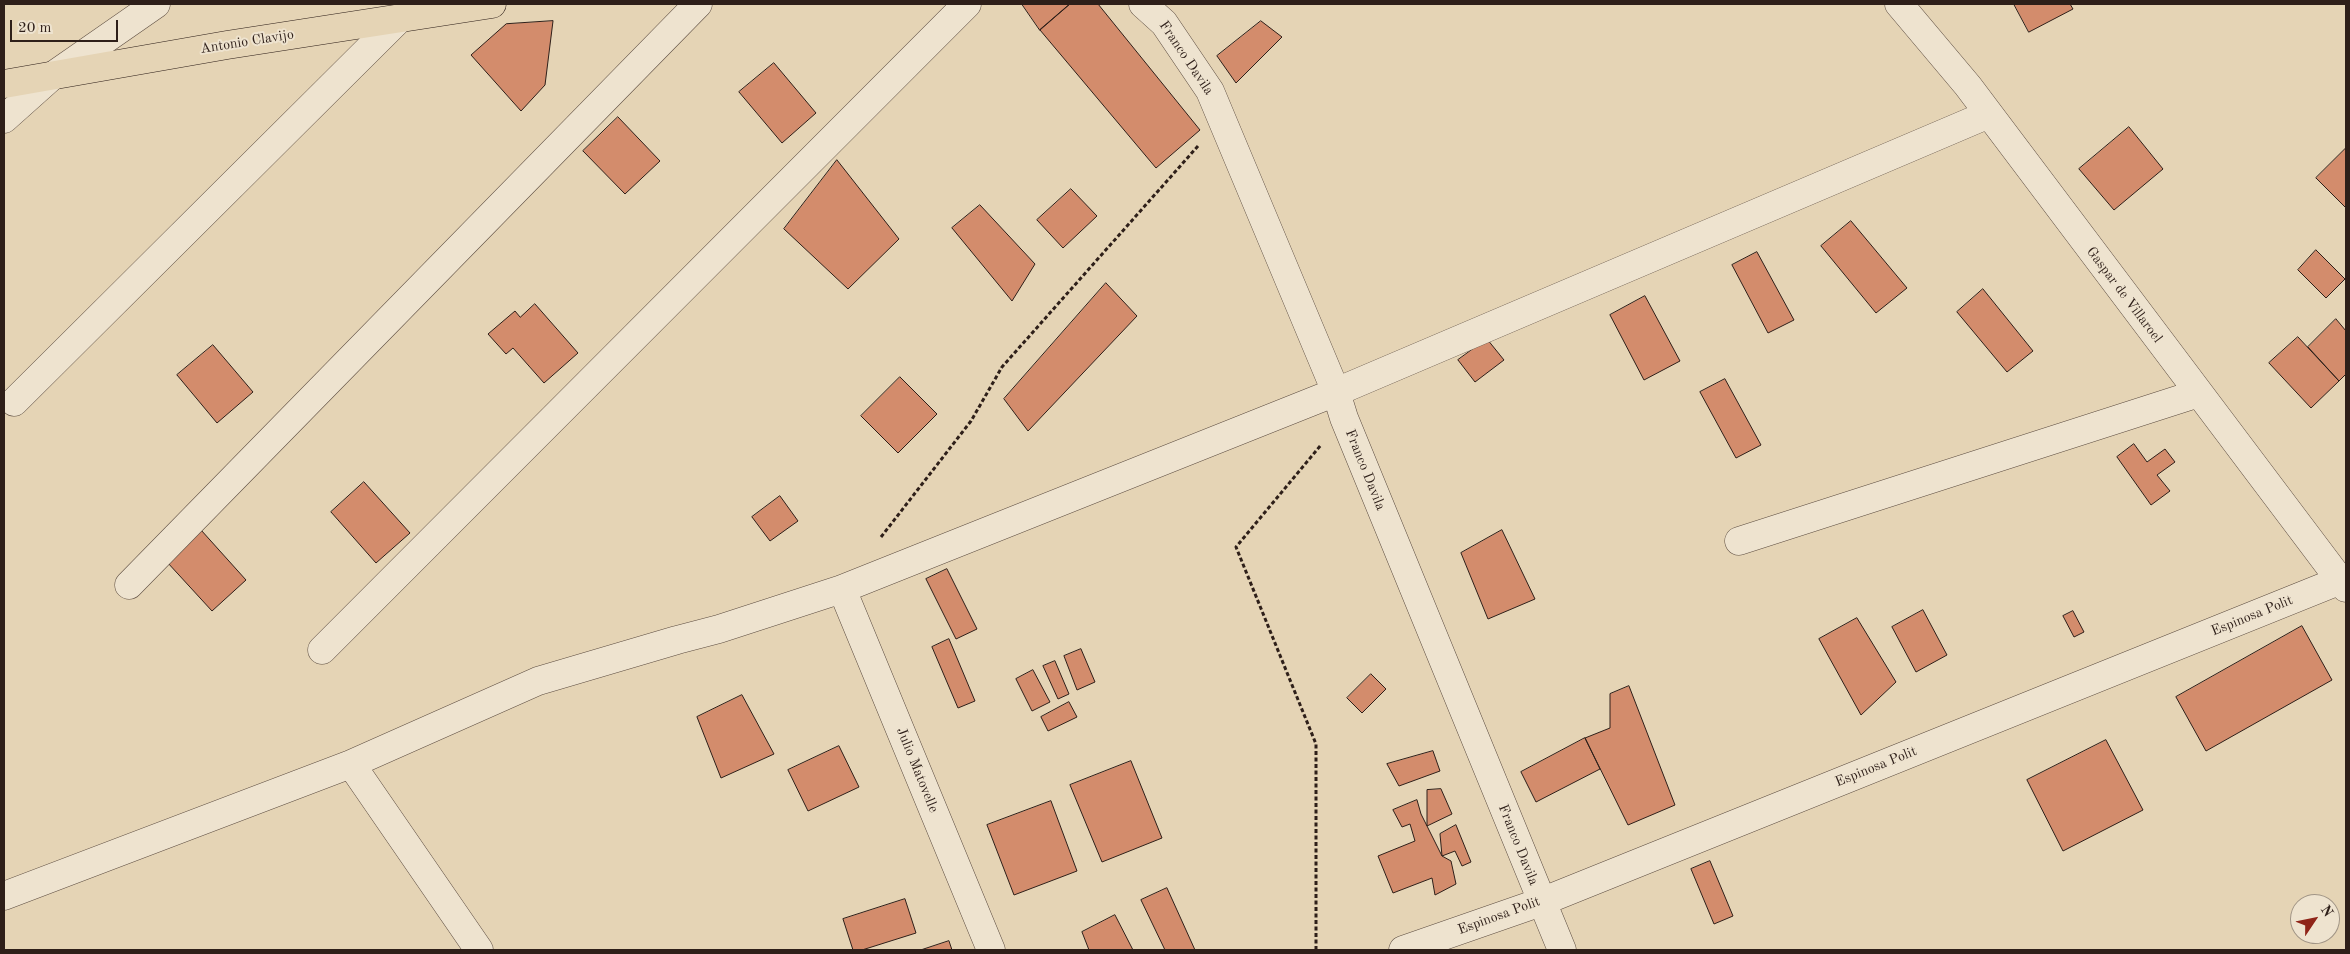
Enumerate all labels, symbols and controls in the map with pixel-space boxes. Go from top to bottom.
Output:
scale bar [12,10,120,42]
street label: Franco Davila [1155,18,1217,98]
text: 20 m [18,21,52,36]
street label: Antonio Clavijo [199,26,295,58]
street label: Gaspar de Villaroel [2082,244,2166,346]
street label: Franco Davila [1341,427,1389,513]
street label: Espinosa Polit [2209,592,2295,640]
street label: Julio Matovelle [892,725,942,815]
street label: Espinosa Polit [1833,743,1919,791]
street label: Franco Davila [1494,802,1542,888]
street label: Espinosa Polit [1456,893,1542,939]
north arrow [2290,894,2340,944]
text: N [2318,903,2335,920]

